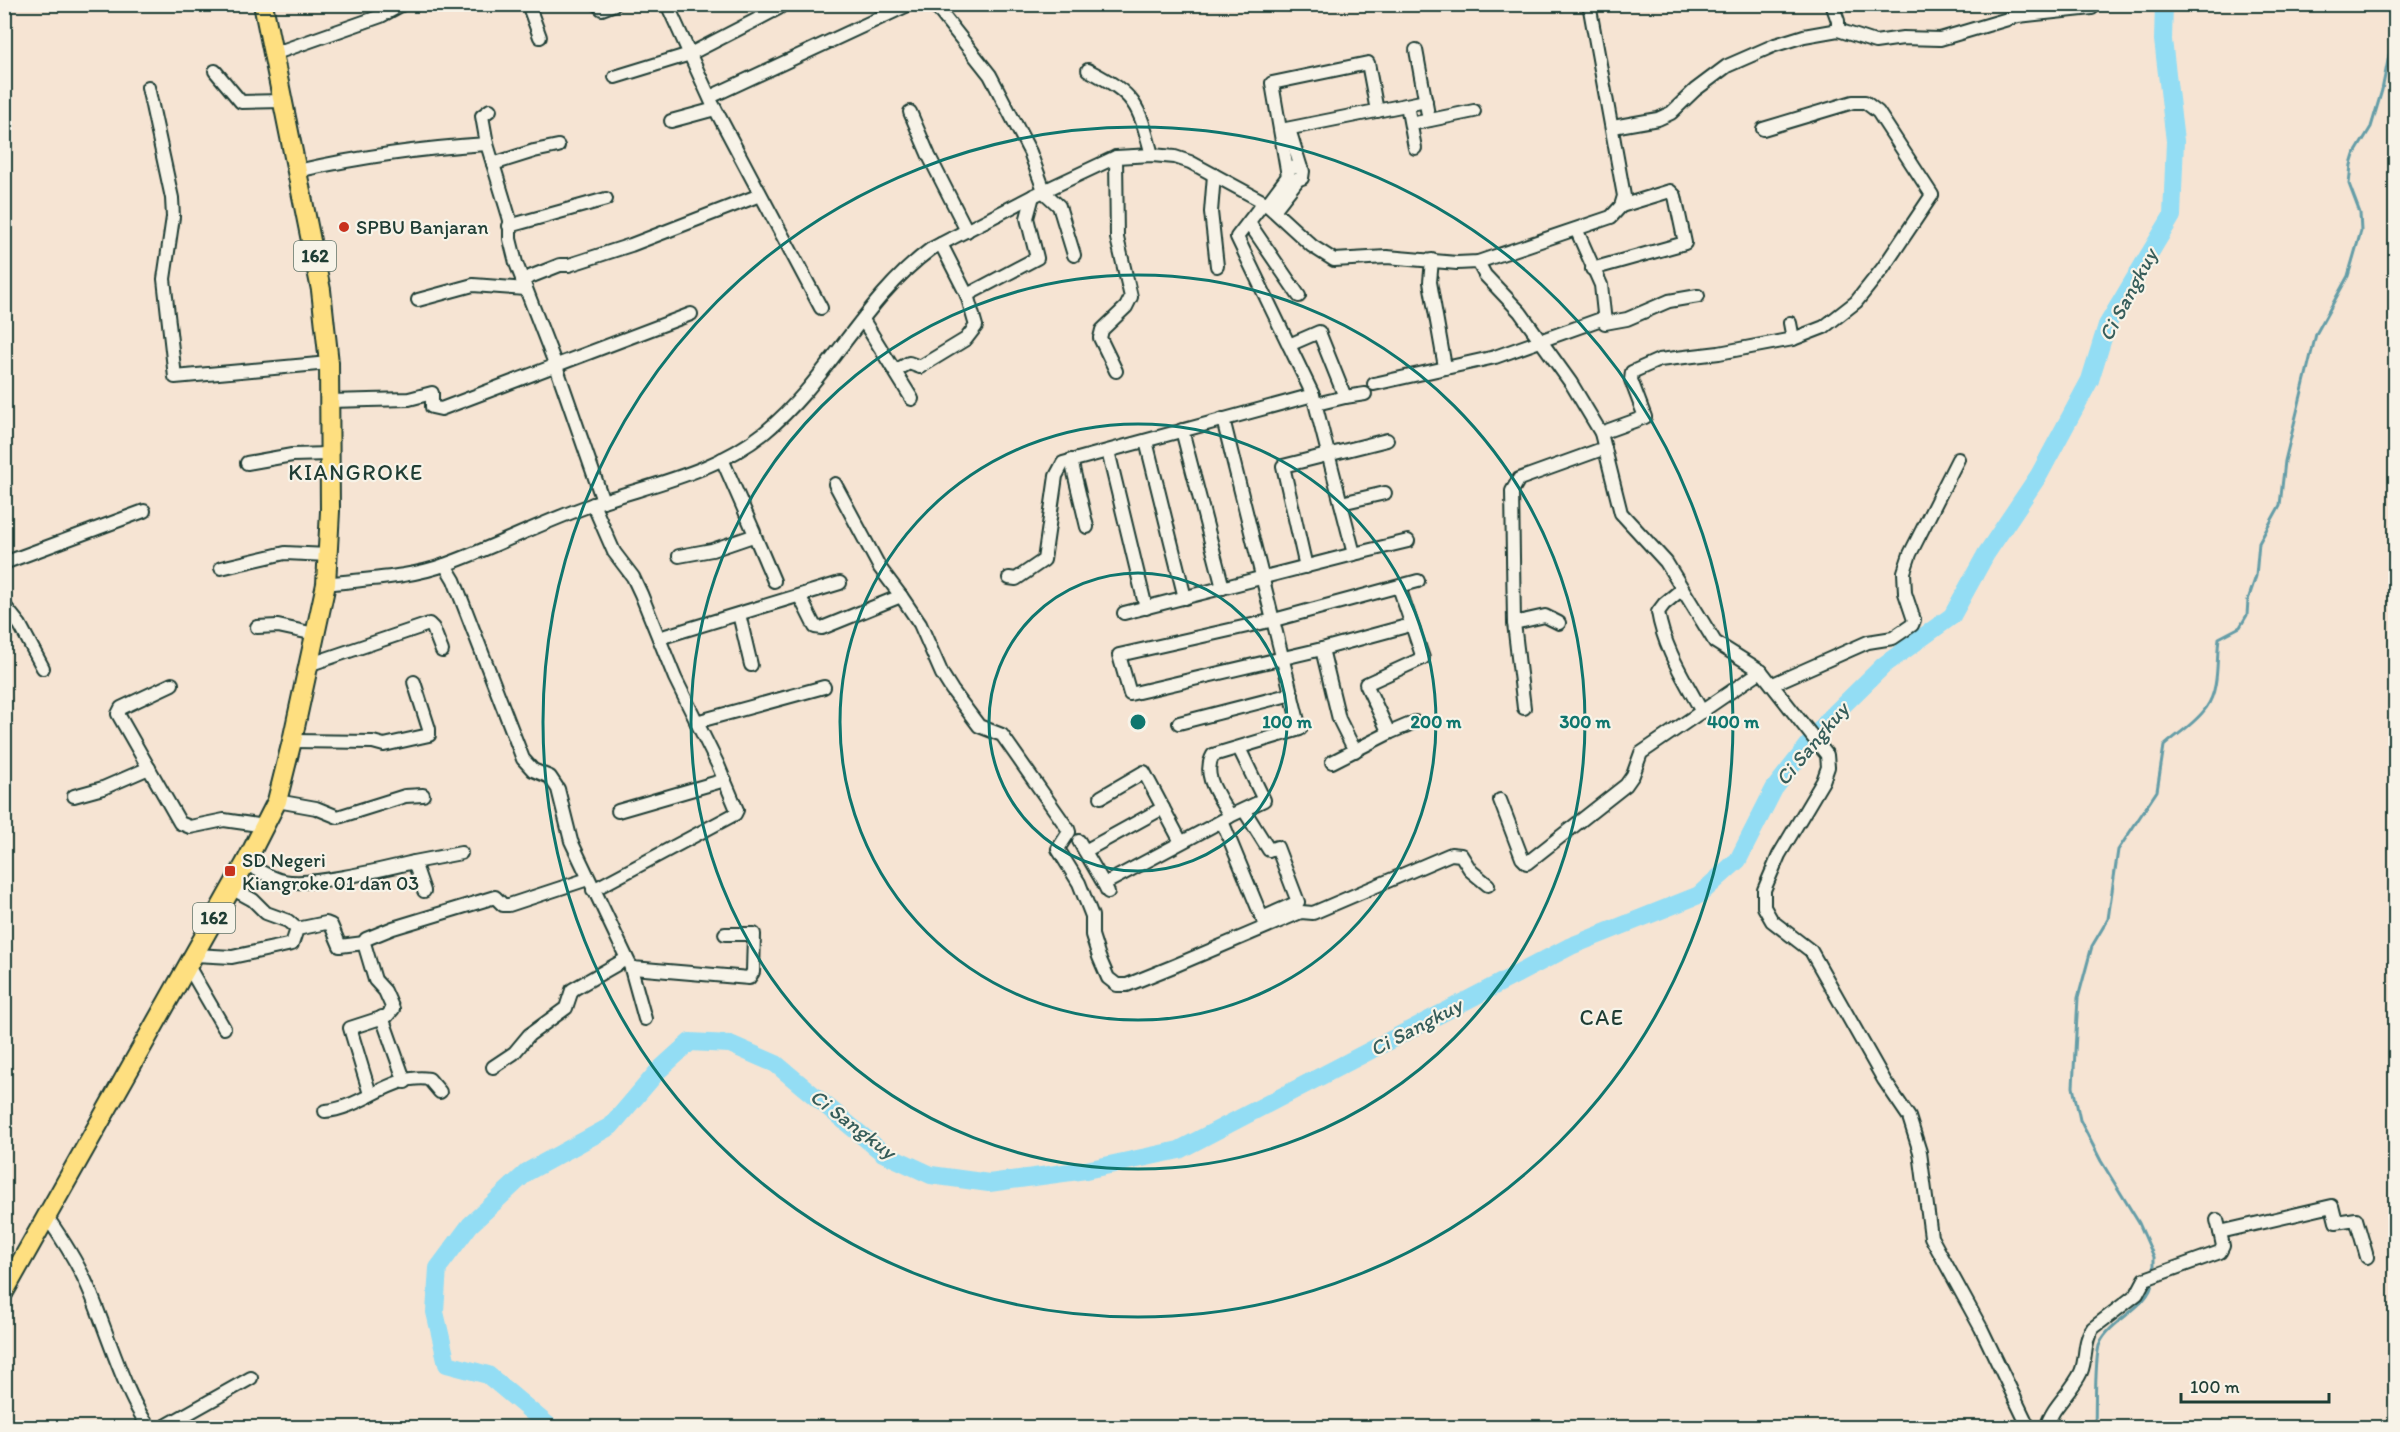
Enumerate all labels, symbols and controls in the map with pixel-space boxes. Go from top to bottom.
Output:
place label: SPBU Banjaran [356,215,489,239]
marker: SPBU Banjaran [337,220,351,234]
road number: 162 [294,241,336,271]
water label: Ci Sangkuy [2093,243,2163,345]
district label: KIANGROKE [288,459,424,486]
water label: Ci Sangkuy [1770,695,1855,790]
text: 100 m [1262,711,1313,733]
text: 200 m [1411,711,1462,733]
text: 300 m [1559,711,1611,733]
text: 400 m [1707,711,1760,733]
centre of rings [1128,712,1148,732]
place label: SD Negeri Kiangroke 01 dan 03 [242,848,419,895]
marker: SD Negeri Kiangroke 01 dan 03 [223,864,237,878]
road number: 162 [193,903,235,933]
water label: Ci Sangkuy [1365,991,1468,1061]
district label: CAE [1580,1004,1624,1031]
water label: Ci Sangkuy [806,1083,903,1165]
scale bar [2181,1366,2330,1404]
text: 100 m [2190,1376,2240,1398]

